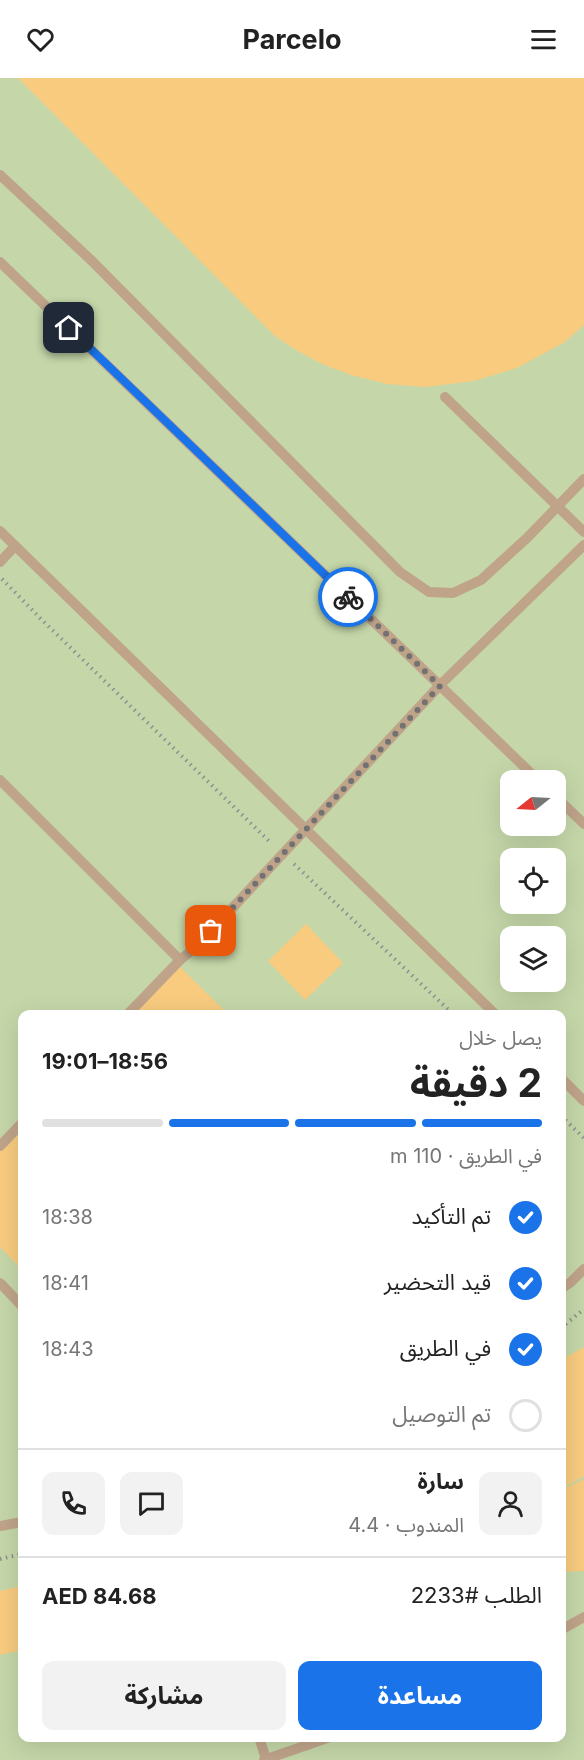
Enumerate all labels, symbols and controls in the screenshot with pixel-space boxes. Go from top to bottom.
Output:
icon: heart [24,23,57,56]
text: Parcelo [243,23,342,56]
icon: menu [527,23,560,56]
pin [43,302,94,353]
icon: home [52,311,85,344]
courier [318,567,378,627]
icon: bike [332,581,365,614]
north arrow [500,770,566,836]
map controls [500,770,566,992]
button: locate [500,848,566,914]
pin [185,905,236,956]
icon: bag [194,914,227,947]
button: layers [500,926,566,992]
text: يصل خلال [459,1026,542,1050]
text: 18:56–19:01 [42,1048,168,1074]
text: 2 دقيقة [410,1059,542,1106]
text: في الطريق · 110 m [390,1144,542,1168]
icon: check [509,1201,542,1234]
text: تم التأكيد [411,1203,491,1229]
text: 18:38 [42,1205,93,1229]
icon: check [509,1267,542,1300]
text: قيد التحضير [384,1269,491,1295]
text: 18:41 [42,1271,89,1295]
icon: check [509,1333,542,1366]
text: في الطريق [400,1335,491,1361]
text: 18:43 [42,1337,94,1361]
text: تم التوصيل [392,1401,491,1427]
text: سارة [418,1468,464,1494]
button: phone [42,1472,105,1535]
button: chat [120,1472,183,1535]
button: person [479,1472,542,1535]
text: المندوب · 4.4 [348,1513,464,1537]
text: الطلب #2233 [411,1582,542,1608]
text: AED 84.68 [42,1583,157,1609]
button: مشاركة [42,1661,286,1730]
button: مساعدة [298,1661,542,1730]

